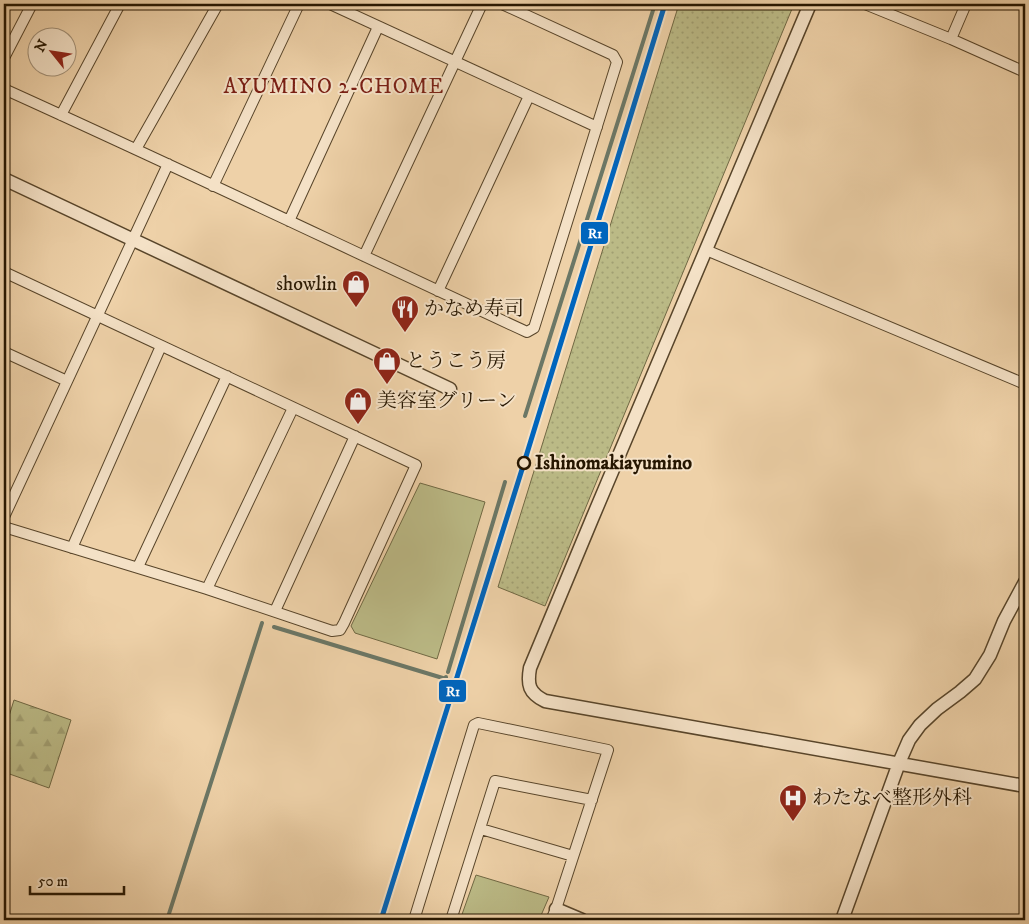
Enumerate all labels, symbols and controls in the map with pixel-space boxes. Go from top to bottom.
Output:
north arrow [28,28,78,78]
text: N [31,36,53,55]
district label: AYUMINO 2-CHOME [224,74,444,100]
line badge: R1 [580,221,609,245]
text: R1 [588,225,602,243]
shop icon: showlin [341,269,371,308]
place label: showlin [276,272,338,297]
restaurant icon: かなめ寿司 [390,294,420,333]
place label: かなめ寿司 [424,297,524,322]
shop icon: とうこう房 [372,346,402,385]
place label: とうこう房 [406,349,506,374]
shop icon: 美容室グリーン [343,386,373,425]
place label: 美容室グリーン [377,389,517,414]
place label: Ishinomakiayumino [535,451,692,476]
marker: Ishinomakiayumino [517,456,531,470]
line badge: R1 [438,679,467,703]
text: R1 [446,683,460,701]
hospital icon: わたなべ整形外科 [778,783,808,822]
place label: わたなべ整形外科 [812,786,972,811]
scale bar [30,864,124,896]
text: 50 m [38,872,68,891]

